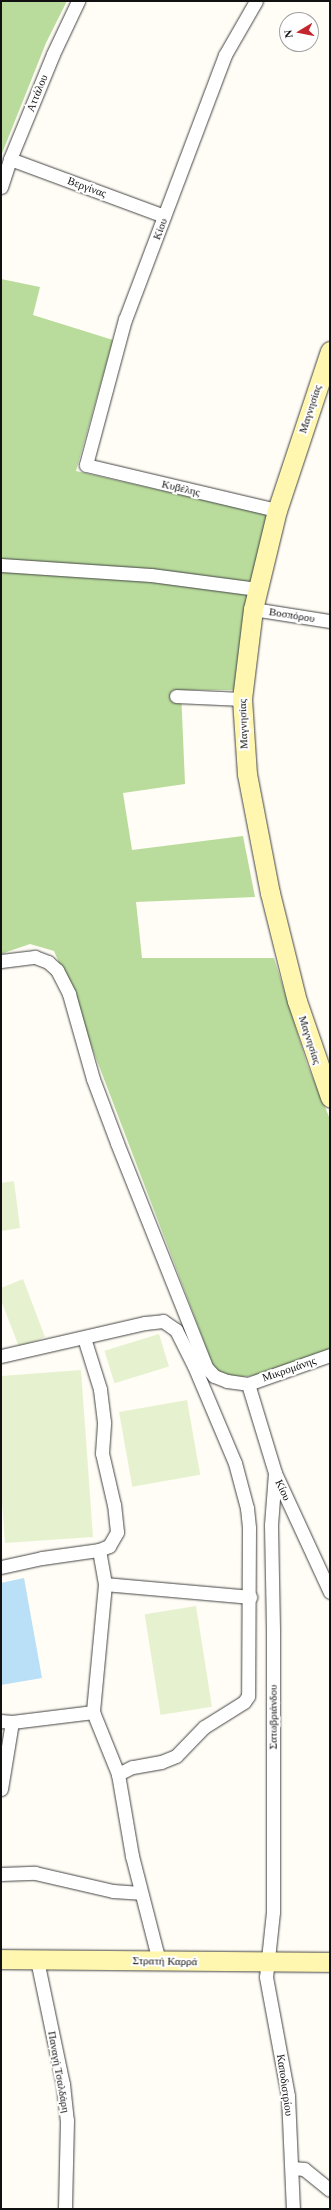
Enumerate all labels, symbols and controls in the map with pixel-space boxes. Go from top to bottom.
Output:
north arrow [279,12,319,52]
text: N [282,29,295,39]
street label: Αττάλου [24,73,50,113]
street label: Βεργίνας [66,174,108,200]
street label: Κίου [150,216,170,242]
street label: Μαγνησίας [296,383,324,435]
street label: Κυβέλης [161,477,201,499]
street label: Βοσπόρου [268,605,316,625]
street label: Μαγνησίας [236,699,250,749]
street label: Μαγνησίας [296,1014,324,1066]
street label: Μικρομάνης [260,1354,318,1384]
street label: Κίου [272,1477,294,1503]
street label: Σατωβριάνδου [266,1685,280,1749]
street label: Στρατή Καρρά [132,1954,198,1968]
street label: Παναγή Τσαλδάρη [45,2030,73,2114]
street label: Καποδιστρίου [274,2053,296,2117]

